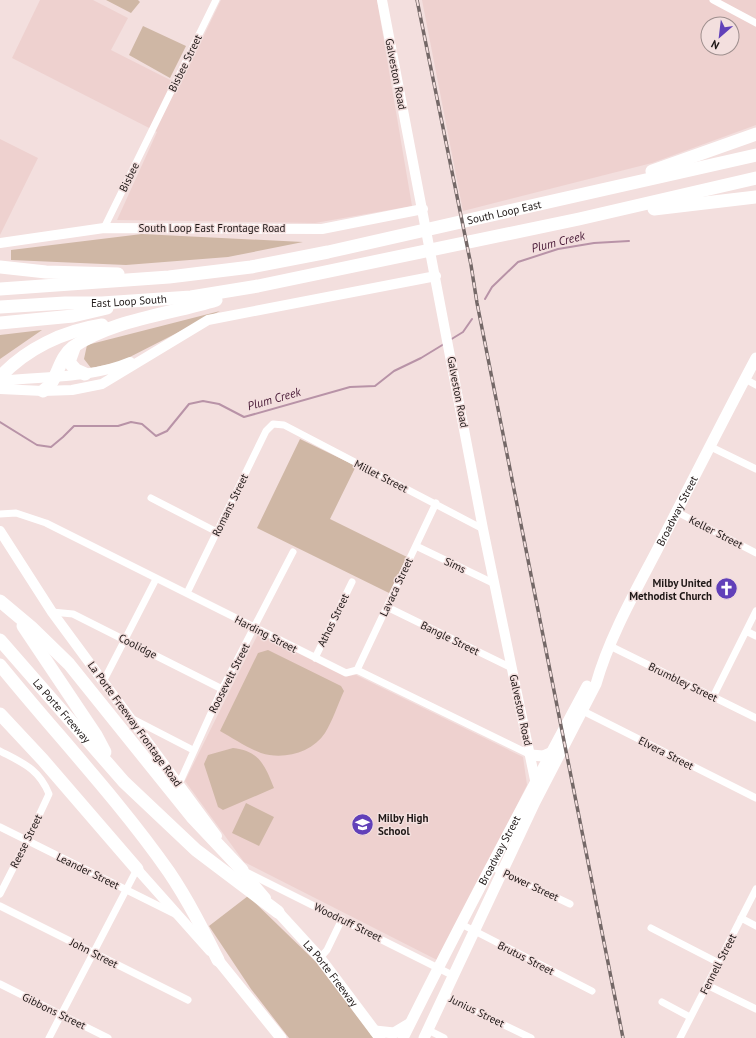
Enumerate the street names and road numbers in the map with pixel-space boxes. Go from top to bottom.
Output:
street label: Bisbee Street [165,32,205,94]
street label: Galveston Road [382,37,410,111]
street label: Bisbee [116,160,142,194]
street label: South Loop East [466,197,543,227]
street label: South Loop East Frontage Road [139,221,286,235]
street label: East Loop South [91,292,167,310]
street label: Galveston Road [444,355,472,429]
street label: Millet Street [352,457,410,496]
street label: Romans Street [209,471,251,539]
street label: Broadway Street [653,473,701,548]
street label: Keller Street [687,512,746,552]
street label: Sims [442,554,468,576]
street label: Lavaca Street [376,555,416,619]
street label: Athos Street [314,591,352,649]
street label: Harding Street [232,612,300,656]
street label: Bangle Street [418,618,482,658]
street label: Coolidge [116,630,160,662]
street label: Roosevelt Street [205,640,253,715]
street label: La Porte Freeway Frontage Road [85,659,185,789]
street label: Brumbley Street [646,659,720,705]
street label: Galveston Road [507,673,535,747]
street label: La Porte Freeway [30,676,94,747]
street label: Elvera Street [636,733,696,773]
street label: Reese Street [7,811,45,870]
street label: Broadway Street [475,813,524,888]
street label: Leander Street [54,850,122,892]
street label: Power Street [501,866,561,904]
street label: Woodruff Street [312,899,385,945]
street label: Fennell Street [697,931,739,997]
street label: John Street [67,934,121,971]
street label: La Porte Freeway [300,937,362,1010]
street label: Brutus Street [495,938,557,978]
street label: Gibbons Street [20,990,88,1033]
street label: Junius Street [446,991,507,1030]

